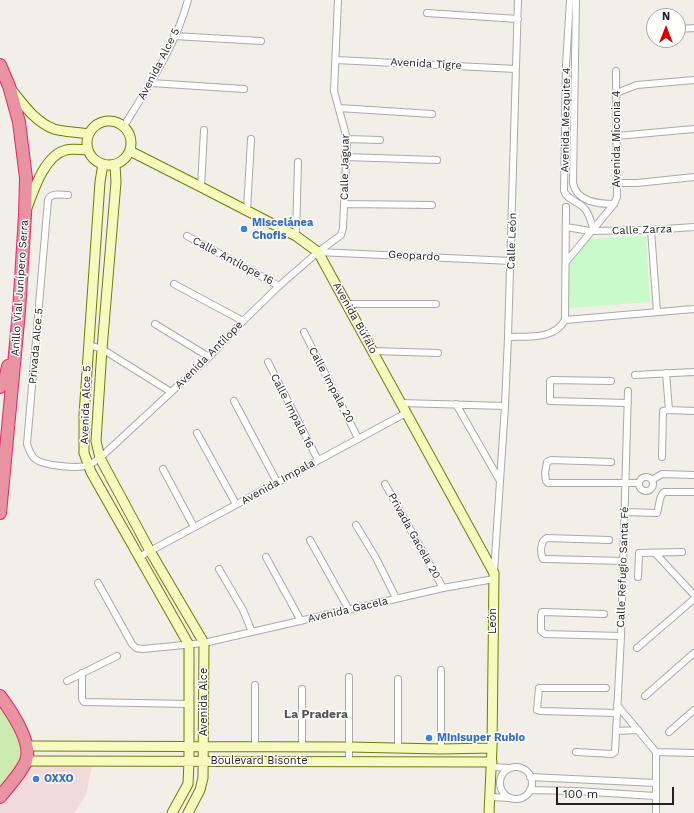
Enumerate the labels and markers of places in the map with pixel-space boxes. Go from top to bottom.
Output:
place label: Miscelánea Chofis [252,216,313,242]
marker: Miscelánea Chofis [239,224,249,234]
place label: Minisuper Rubio [437,731,525,745]
marker: Minisuper Rubio [424,733,434,743]
place label: OXXO [44,772,74,786]
marker: OXXO [31,774,41,784]

